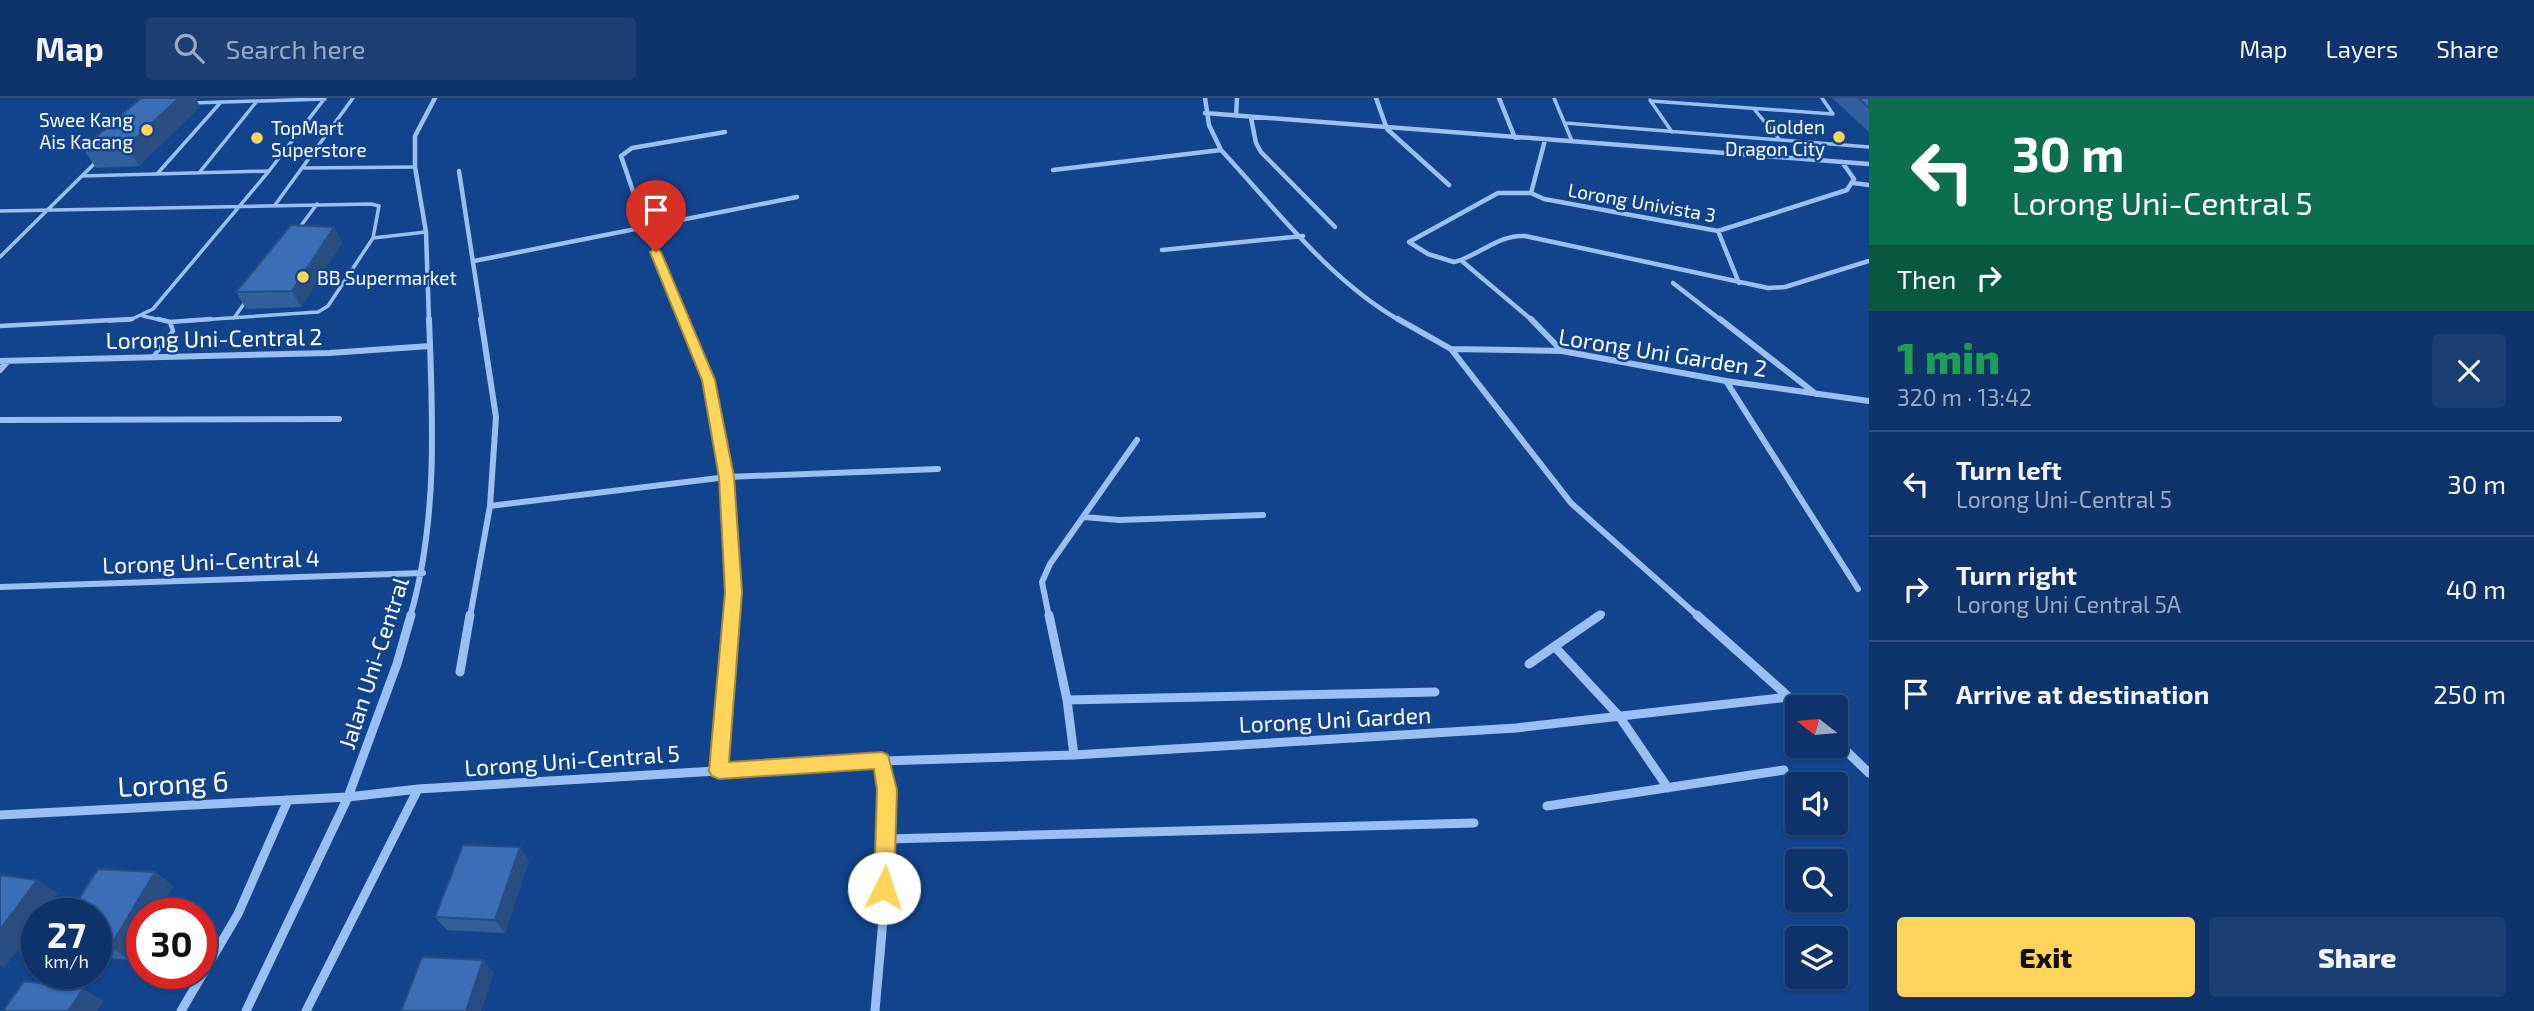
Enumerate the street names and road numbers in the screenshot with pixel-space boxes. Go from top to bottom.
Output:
street label: Lorong Univista 3 [1566,178,1718,226]
street label: Lorong Uni-Central 2 [105,322,323,354]
street label: Lorong Uni Garden 2 [1557,322,1769,382]
street label: Lorong Uni-Central 4 [102,543,320,579]
street label: Jalan Uni-Central [332,573,414,753]
street label: Lorong Uni Garden [1238,700,1432,738]
street label: Lorong Uni-Central 5 [463,738,681,782]
street label: Lorong 6 [117,763,229,803]

